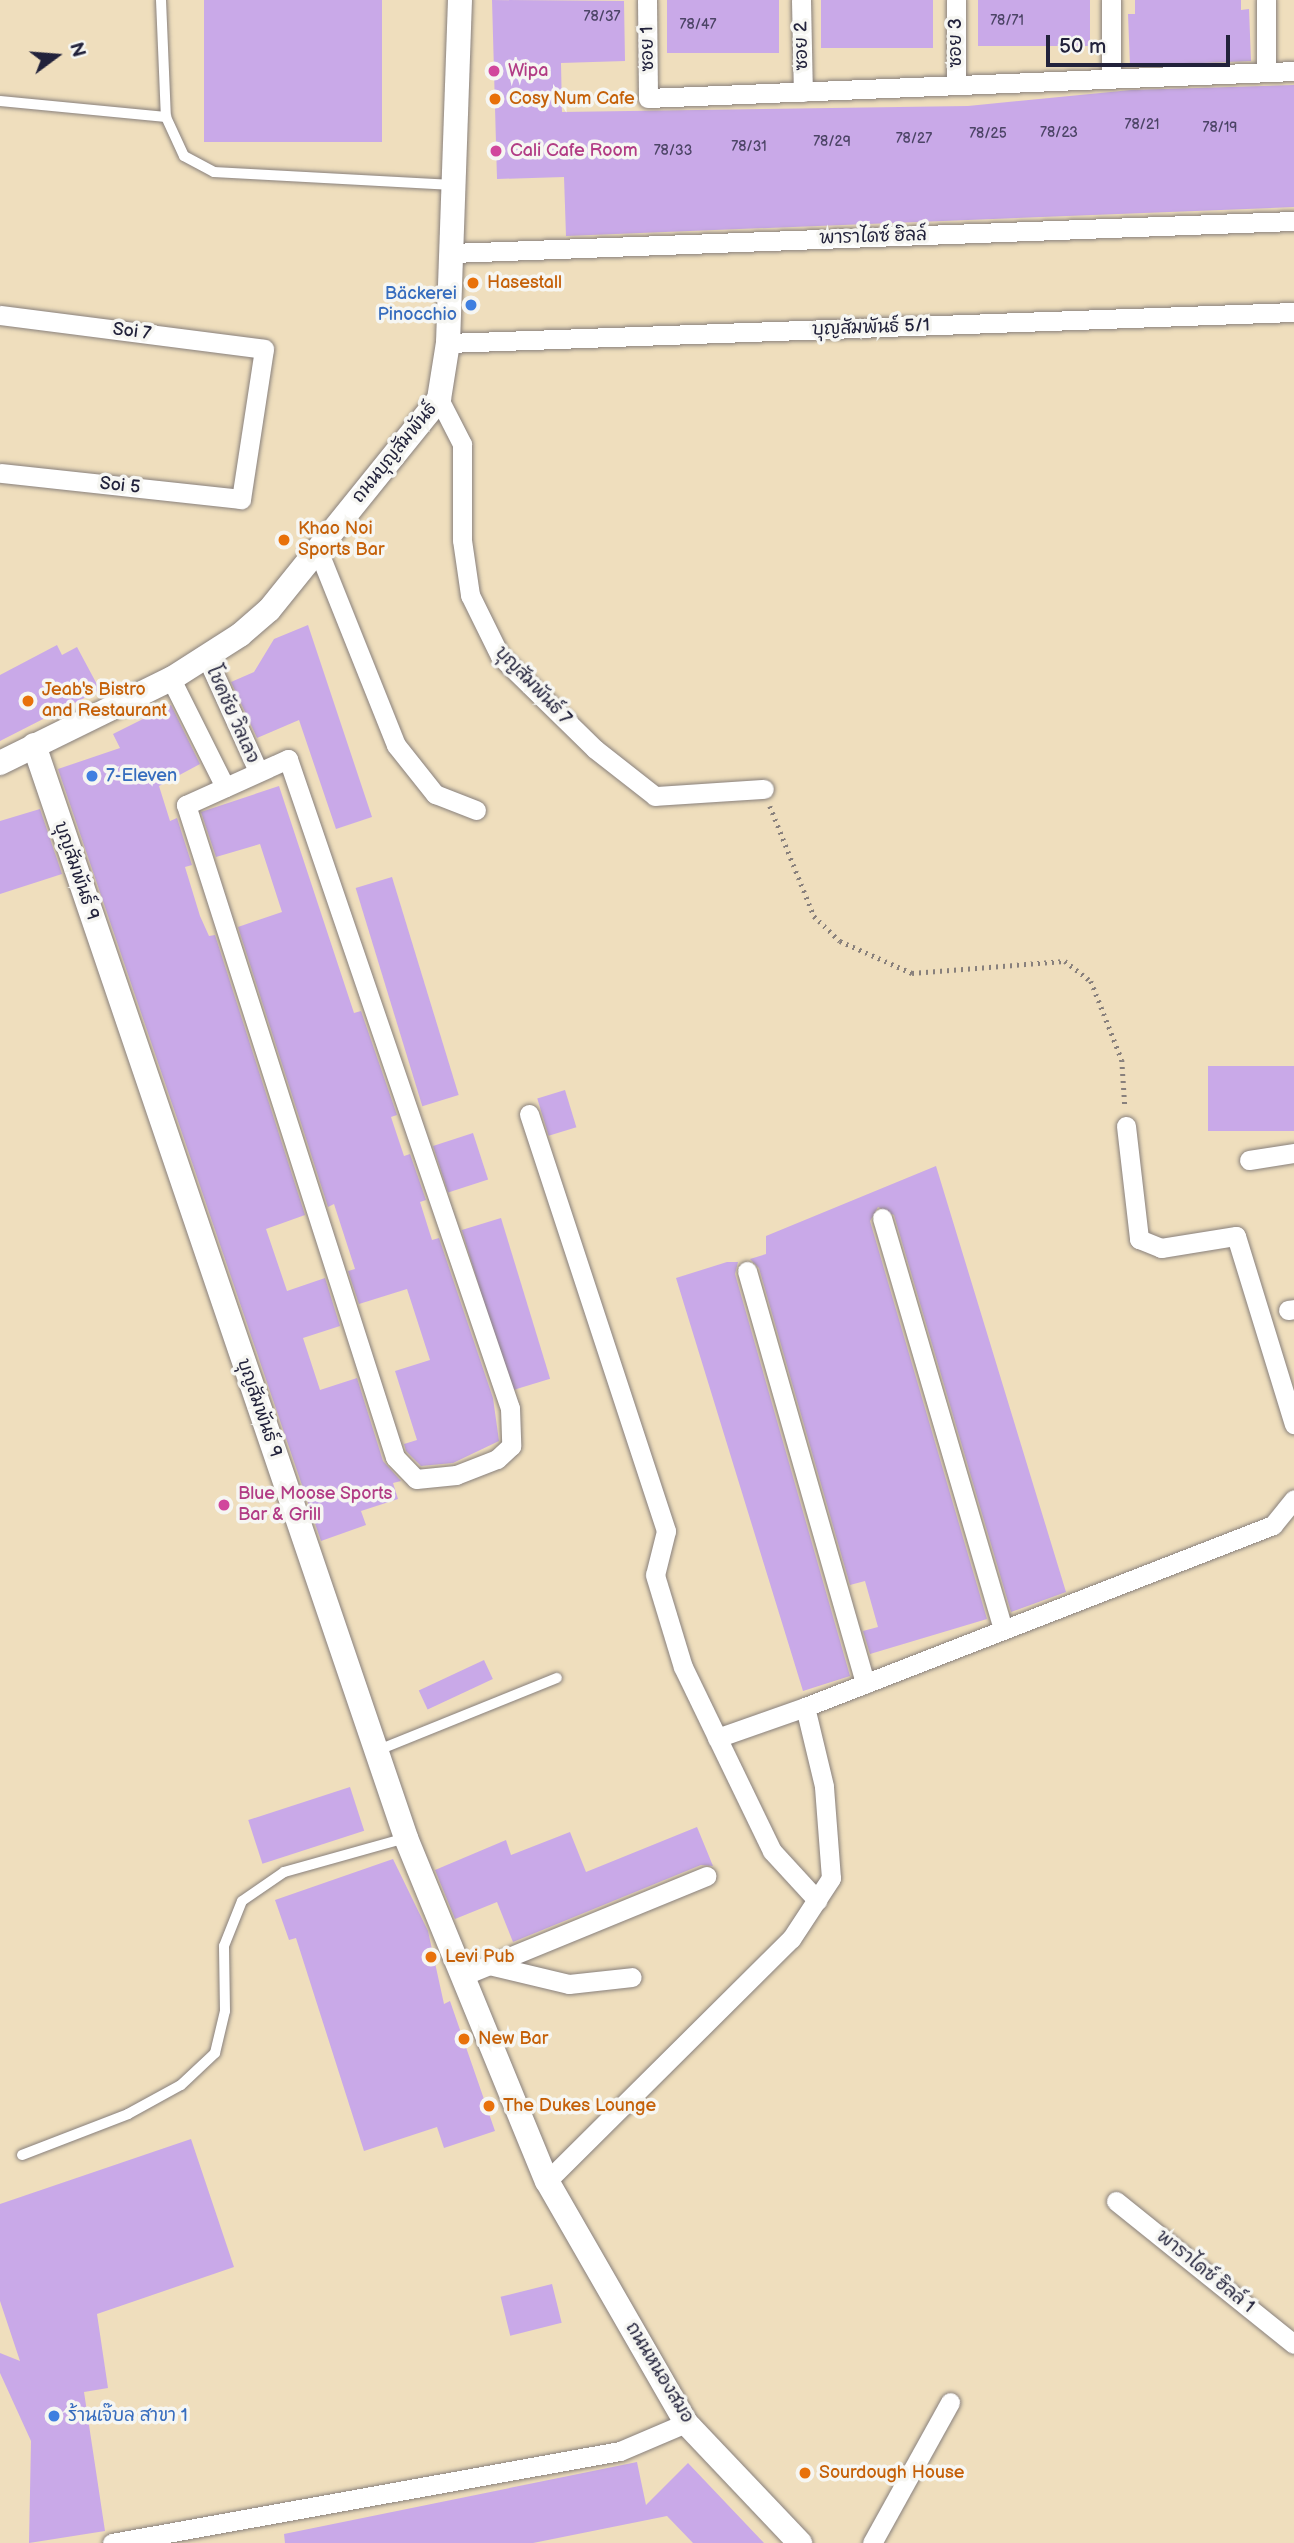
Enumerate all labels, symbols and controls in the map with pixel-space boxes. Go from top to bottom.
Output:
house number: 78/37 [584,9,620,25]
house number: 78/71 [990,13,1024,29]
house number: 78/47 [680,17,716,33]
street label: ซอย 3 [945,18,967,68]
north arrow [21,21,91,91]
street label: ซอย 2 [791,21,813,71]
scale bar [1049,21,1233,65]
street label: ซอย 1 [637,26,659,72]
text: 50 m [1059,34,1106,59]
text: N [64,40,90,60]
place label: Wipa [508,60,548,82]
marker: Wipa [486,63,502,79]
place label: Cosy Num Cafe [509,88,636,110]
marker: Cosy Num Cafe [487,91,503,107]
house number: 78/21 [1125,117,1159,133]
house number: 78/19 [1203,120,1237,136]
house number: 78/23 [1040,125,1078,141]
house number: 78/25 [969,126,1007,142]
house number: 78/27 [896,131,932,147]
house number: 78/29 [813,134,851,150]
house number: 78/31 [731,139,767,155]
place label: Cali Cafe Room [510,140,638,162]
marker: Cali Cafe Room [488,143,504,159]
house number: 78/33 [654,143,692,159]
street label: พาราไดซ์ ฮิลล์ [819,224,927,250]
place label: Hasestall [487,272,562,294]
marker: Hasestall [465,275,481,291]
place label: Bäckerei Pinocchio [378,284,457,326]
marker: Bäckerei Pinocchio [463,297,479,313]
street label: บุญสัมพันธ์ 5/1 [812,315,930,341]
street label: Soi 7 [111,319,153,345]
street label: ถนนบุญสัมพันธ์ [348,398,442,508]
street label: Soi 5 [99,473,141,499]
place label: Khao Noi Sports Bar [298,519,384,562]
marker: Khao Noi Sports Bar [276,532,292,548]
street label: บุญสัมพันธ์ 7 [490,642,576,730]
street label: โชคชัย วิลเลจ [201,663,263,767]
place label: Jeab's Bistro and Restaurant [42,680,167,722]
marker: Jeab's Bistro and Restaurant [20,693,36,709]
place label: 7-Eleven [106,765,177,787]
marker: 7-Eleven [84,768,100,784]
street label: บุญสัมพันธ์ 9 [49,819,103,923]
street label: บุญสัมพันธ์ 9 [232,1356,286,1460]
place label: Blue Moose Sports Bar & Grill [238,1484,393,1526]
marker: Blue Moose Sports Bar & Grill [216,1497,232,1513]
place label: Levi Pub [445,1946,515,1968]
marker: Levi Pub [423,1949,439,1965]
place label: New Bar [478,2028,548,2050]
marker: New Bar [456,2031,472,2047]
place label: The Dukes Lounge [503,2095,656,2117]
marker: The Dukes Lounge [481,2098,497,2114]
street label: พาราไดซ์ ฮิลล์ 1 [1152,2226,1258,2318]
street label: ถนนหนองสมอ [620,2319,698,2427]
place label: ร้านเจ๊บล สาขา 1 [68,2405,188,2427]
marker: ร้านเจ๊บล สาขา 1 [46,2408,62,2424]
place label: Sourdough House [819,2462,964,2484]
marker: Sourdough House [797,2465,813,2481]

